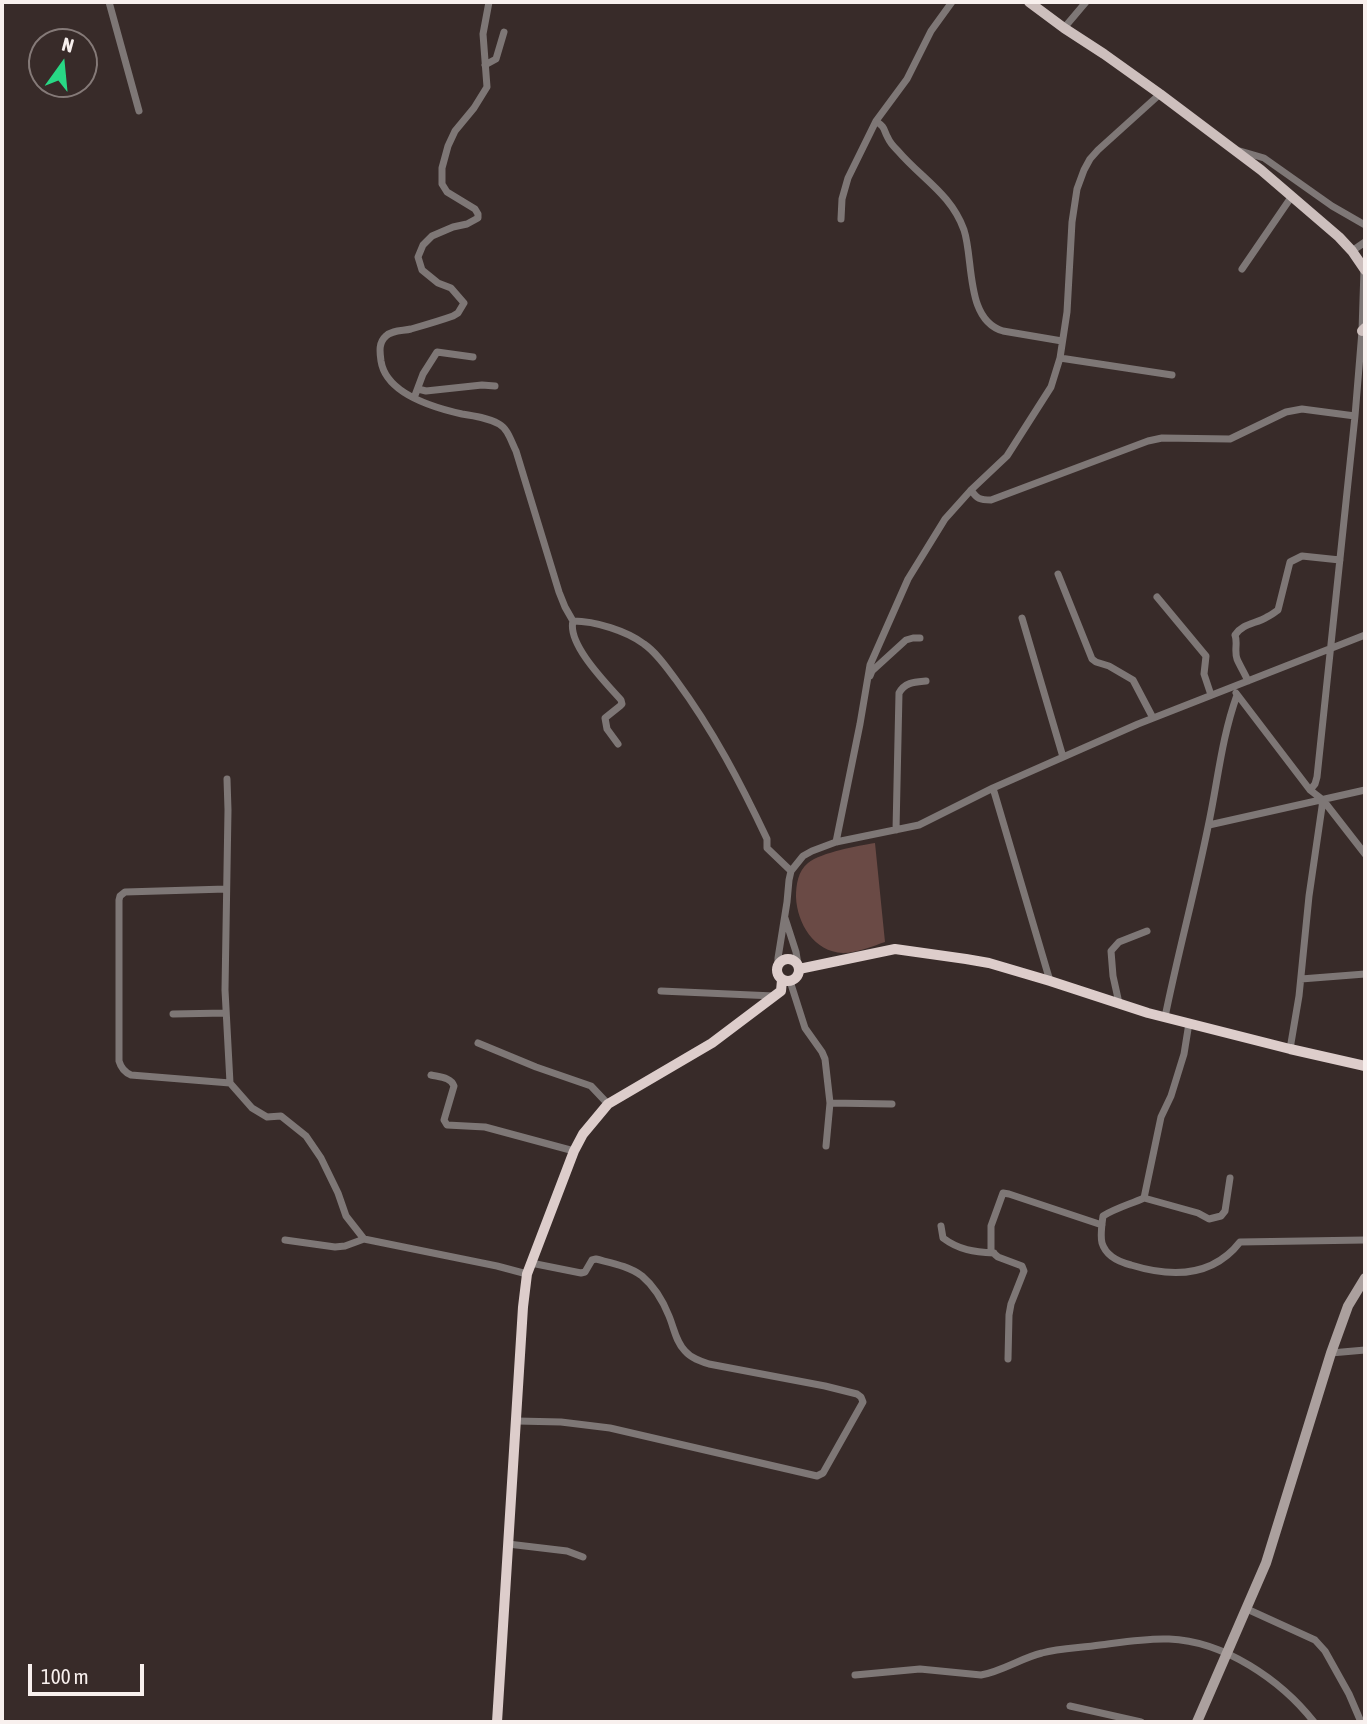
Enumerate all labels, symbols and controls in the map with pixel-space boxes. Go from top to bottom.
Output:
north arrow [28,28,98,98]
text: N [60,33,76,57]
scale bar [32,1650,147,1694]
text: 100 m [41,1664,89,1688]

